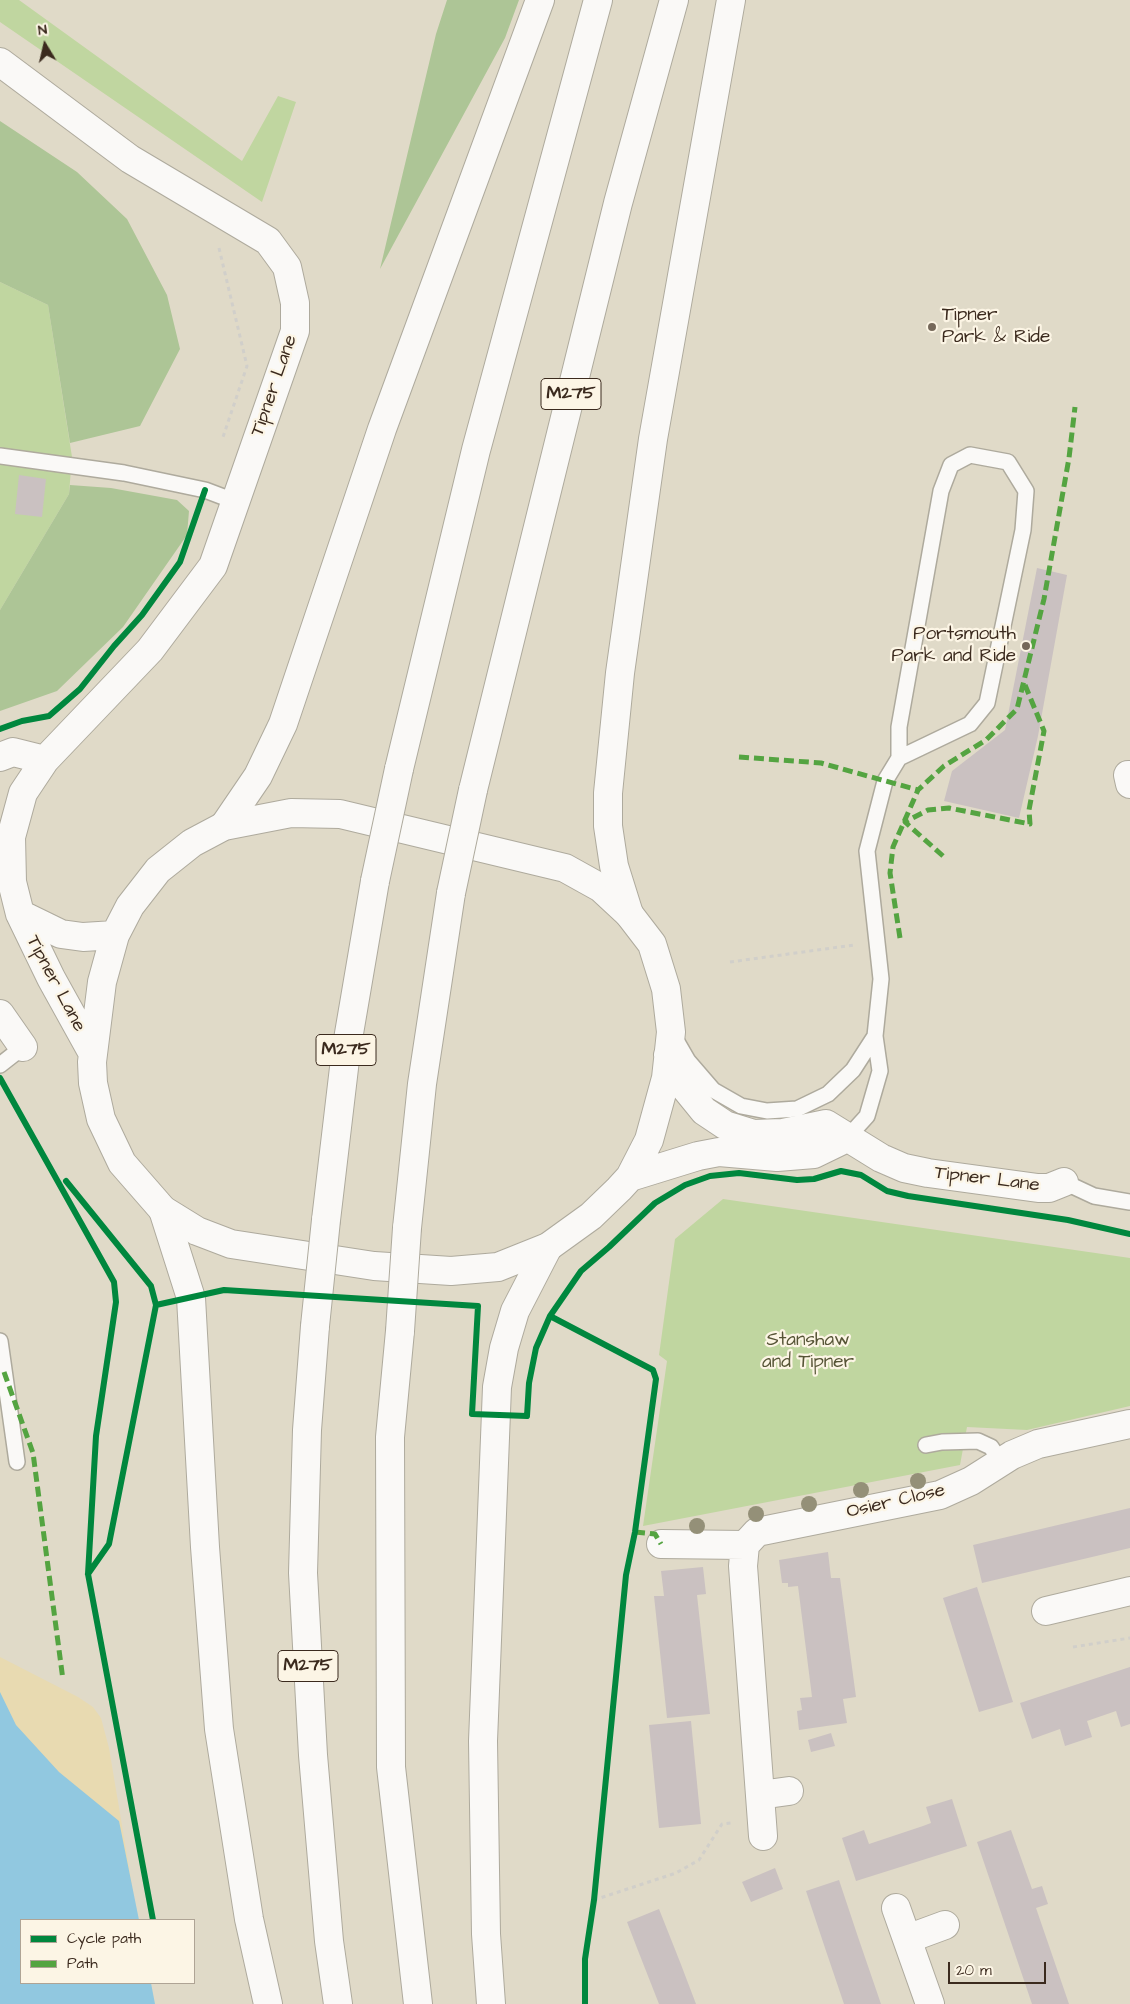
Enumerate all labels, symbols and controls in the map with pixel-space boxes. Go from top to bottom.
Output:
north arrow [20,20,70,70]
text: N [37,20,49,41]
place label: Tipner Park & Ride [942,305,1050,349]
marker: Tipner Park & Ride [926,321,938,333]
street label: Tipner Lane [247,332,303,440]
road number: M275 [541,378,601,409]
place label: Portsmouth Park and Ride [891,624,1016,668]
marker: Portsmouth Park and Ride [1020,640,1032,652]
street label: Tipner Lane [20,932,90,1036]
road number: M275 [316,1034,376,1066]
street label: Tipner Lane [933,1162,1041,1198]
park label: Stanshaw and Tipner [762,1330,854,1374]
street label: Osier Close [844,1480,948,1524]
road number: M275 [278,1650,338,1682]
legend [20,1919,195,1984]
text: Cycle path [67,1928,141,1949]
scale bar [950,1952,1048,1984]
text: Path [67,1953,98,1974]
text: 20 m [956,1960,992,1981]

